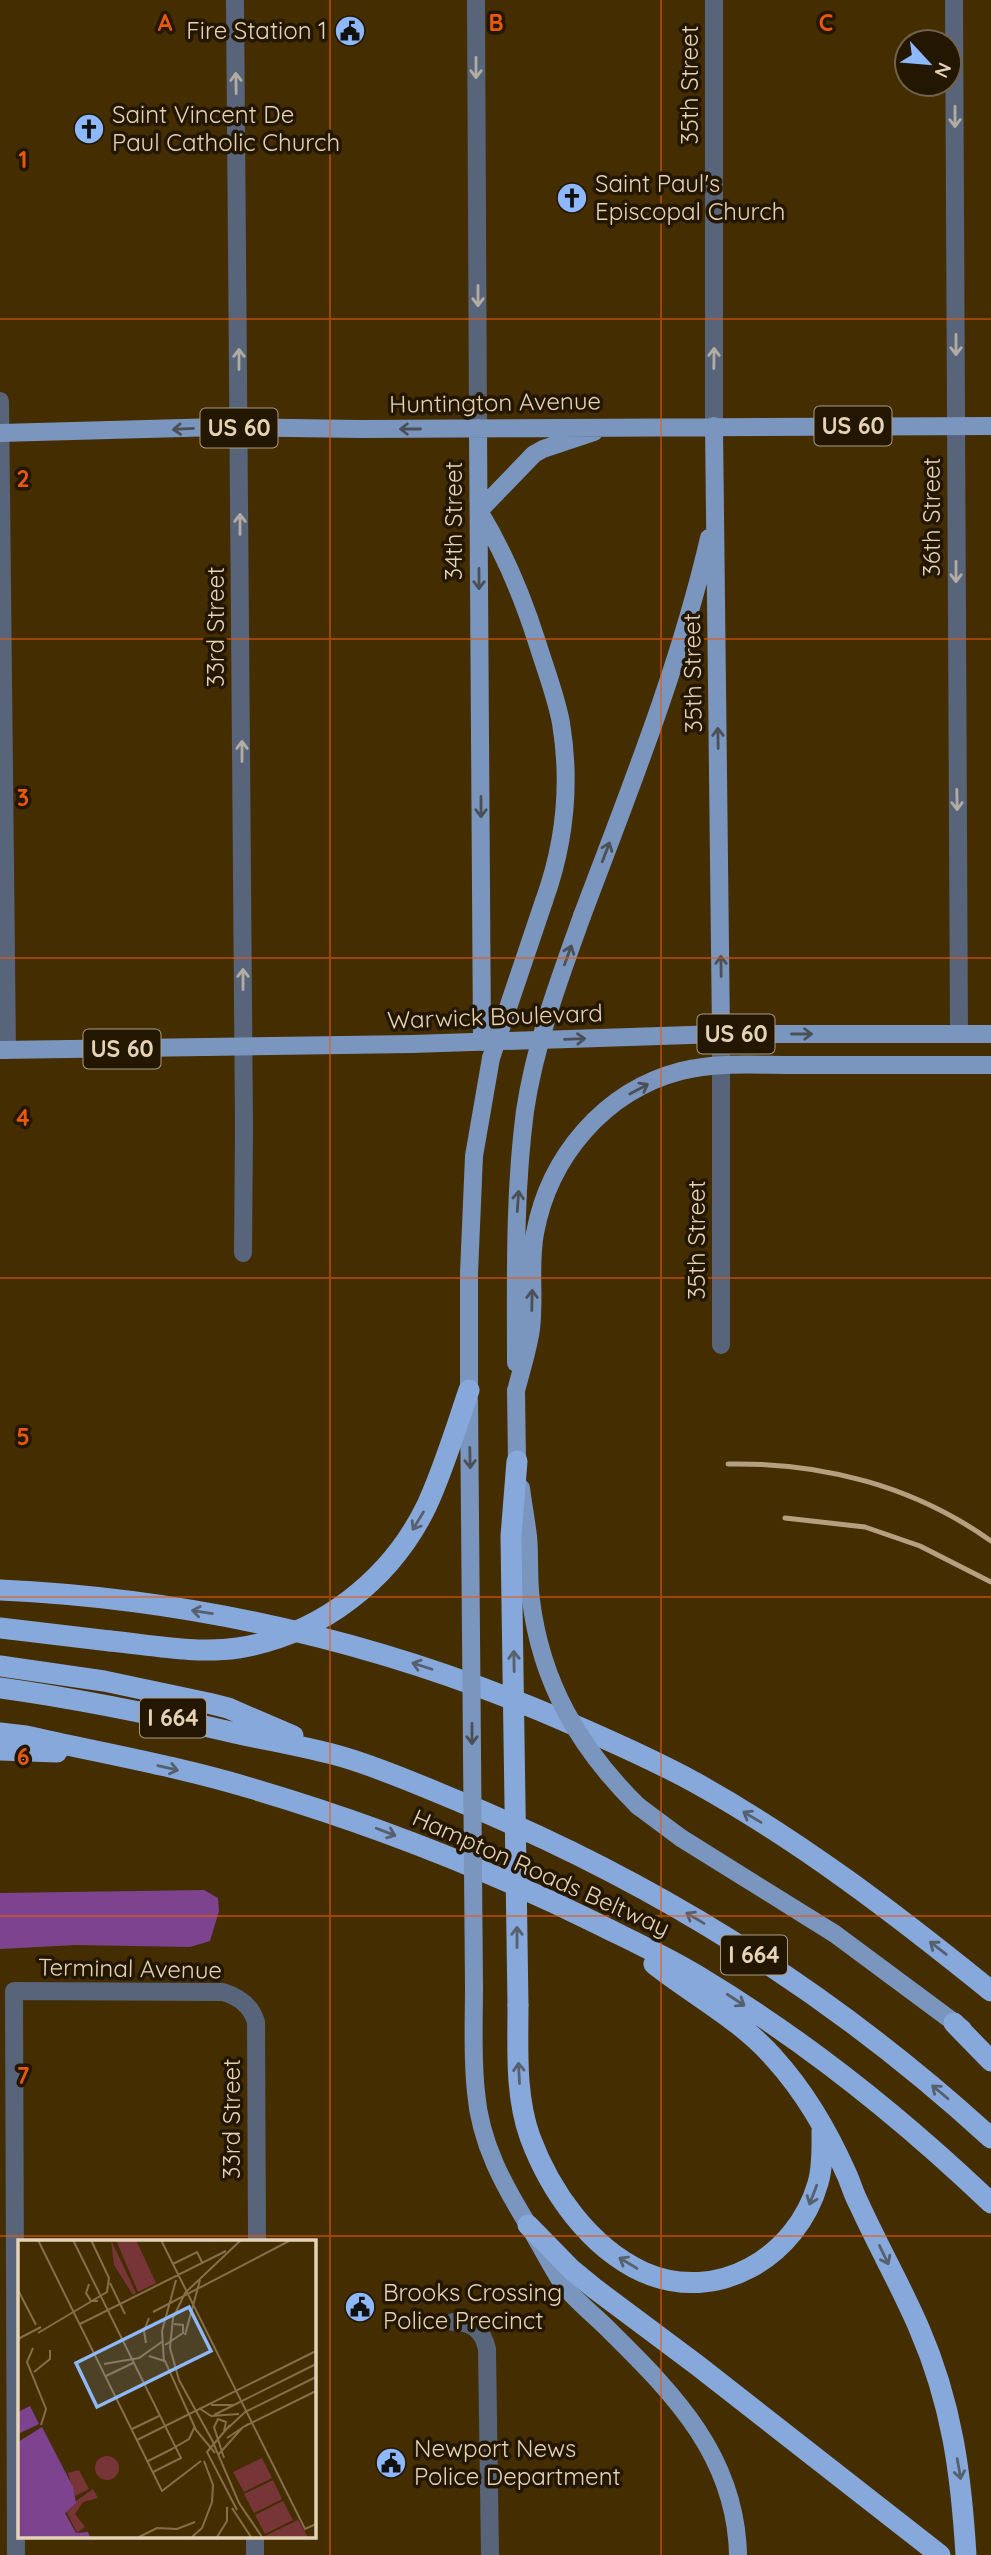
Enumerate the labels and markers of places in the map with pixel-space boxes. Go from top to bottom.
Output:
public building icon: Fire Station 1 [333,14,367,48]
place label: Fire Station 1 [186,15,327,45]
place label: Saint Vincent De Paul Catholic Church [112,99,340,157]
church icon: Saint Vincent De Paul Catholic Church [72,112,106,146]
place label: Saint Paul's Episcopal Church [595,168,785,226]
church icon: Saint Paul's Episcopal Church [555,181,589,215]
place label: Brooks Crossing Police Precinct [383,2277,562,2335]
public building icon: Brooks Crossing Police Precinct [343,2290,377,2324]
place label: Newport News Police Department [414,2433,621,2491]
public building icon: Newport News Police Department [374,2446,408,2480]

